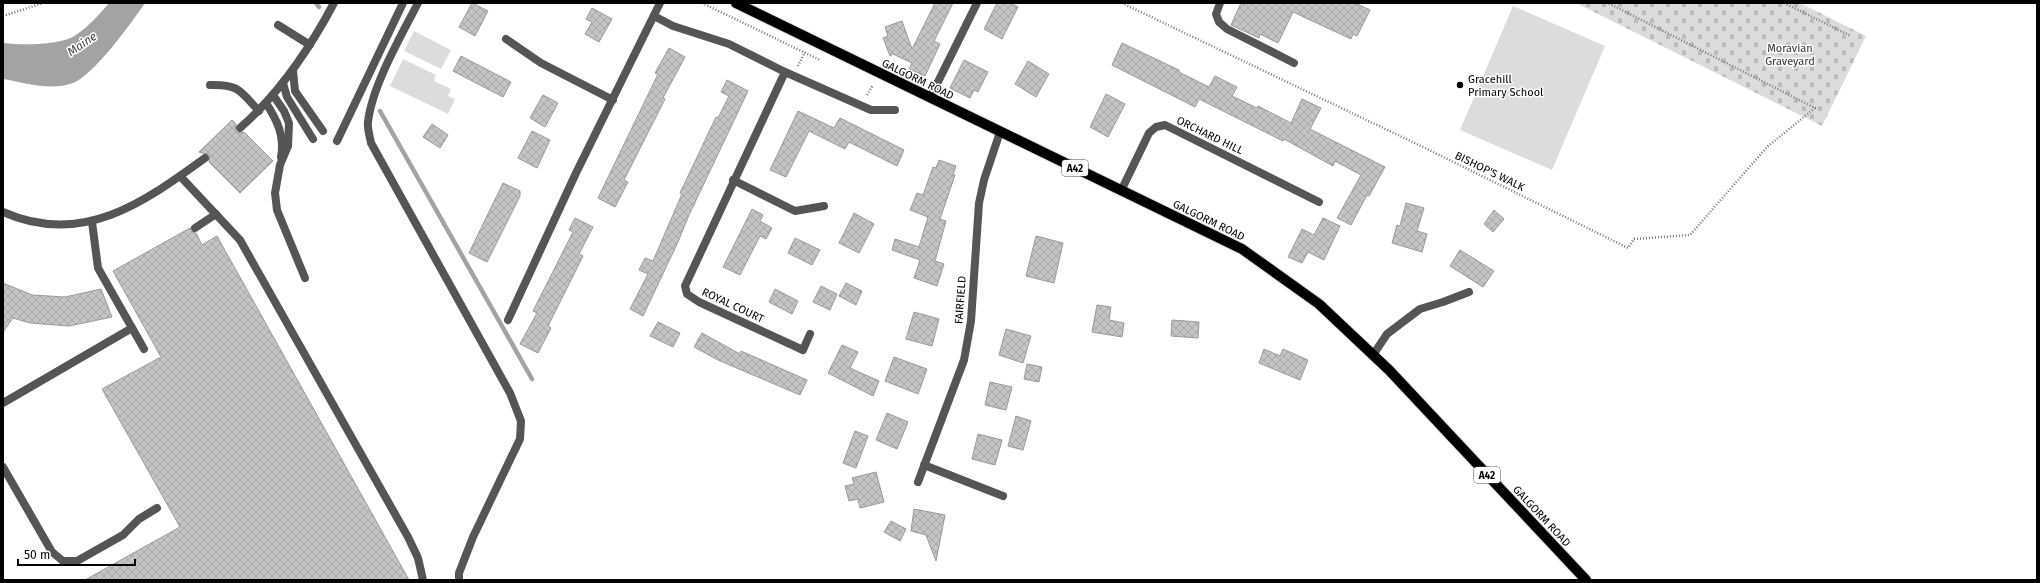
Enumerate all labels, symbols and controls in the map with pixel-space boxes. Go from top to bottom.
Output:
water label: Maine [65,29,99,59]
park label: Moravian Graveyard [1765,42,1815,68]
street label: GALGORM ROAD [880,56,956,102]
place label: Gracehill Primary School [1468,73,1543,99]
marker: Gracehill Primary School [1455,80,1465,90]
street label: ORCHARD HILL [1174,114,1246,157]
street label: BISHOP'S WALK [1453,149,1527,194]
road number: A42 [1062,160,1088,176]
street label: GALGORM ROAD [1171,197,1247,243]
street label: FAIRFIELD [952,276,969,325]
street label: ROYAL COURT [700,285,766,326]
road number: A42 [1474,467,1500,483]
street label: GALGORM ROAD [1510,483,1573,549]
scale bar [18,541,135,567]
text: 50 m [24,548,50,562]

